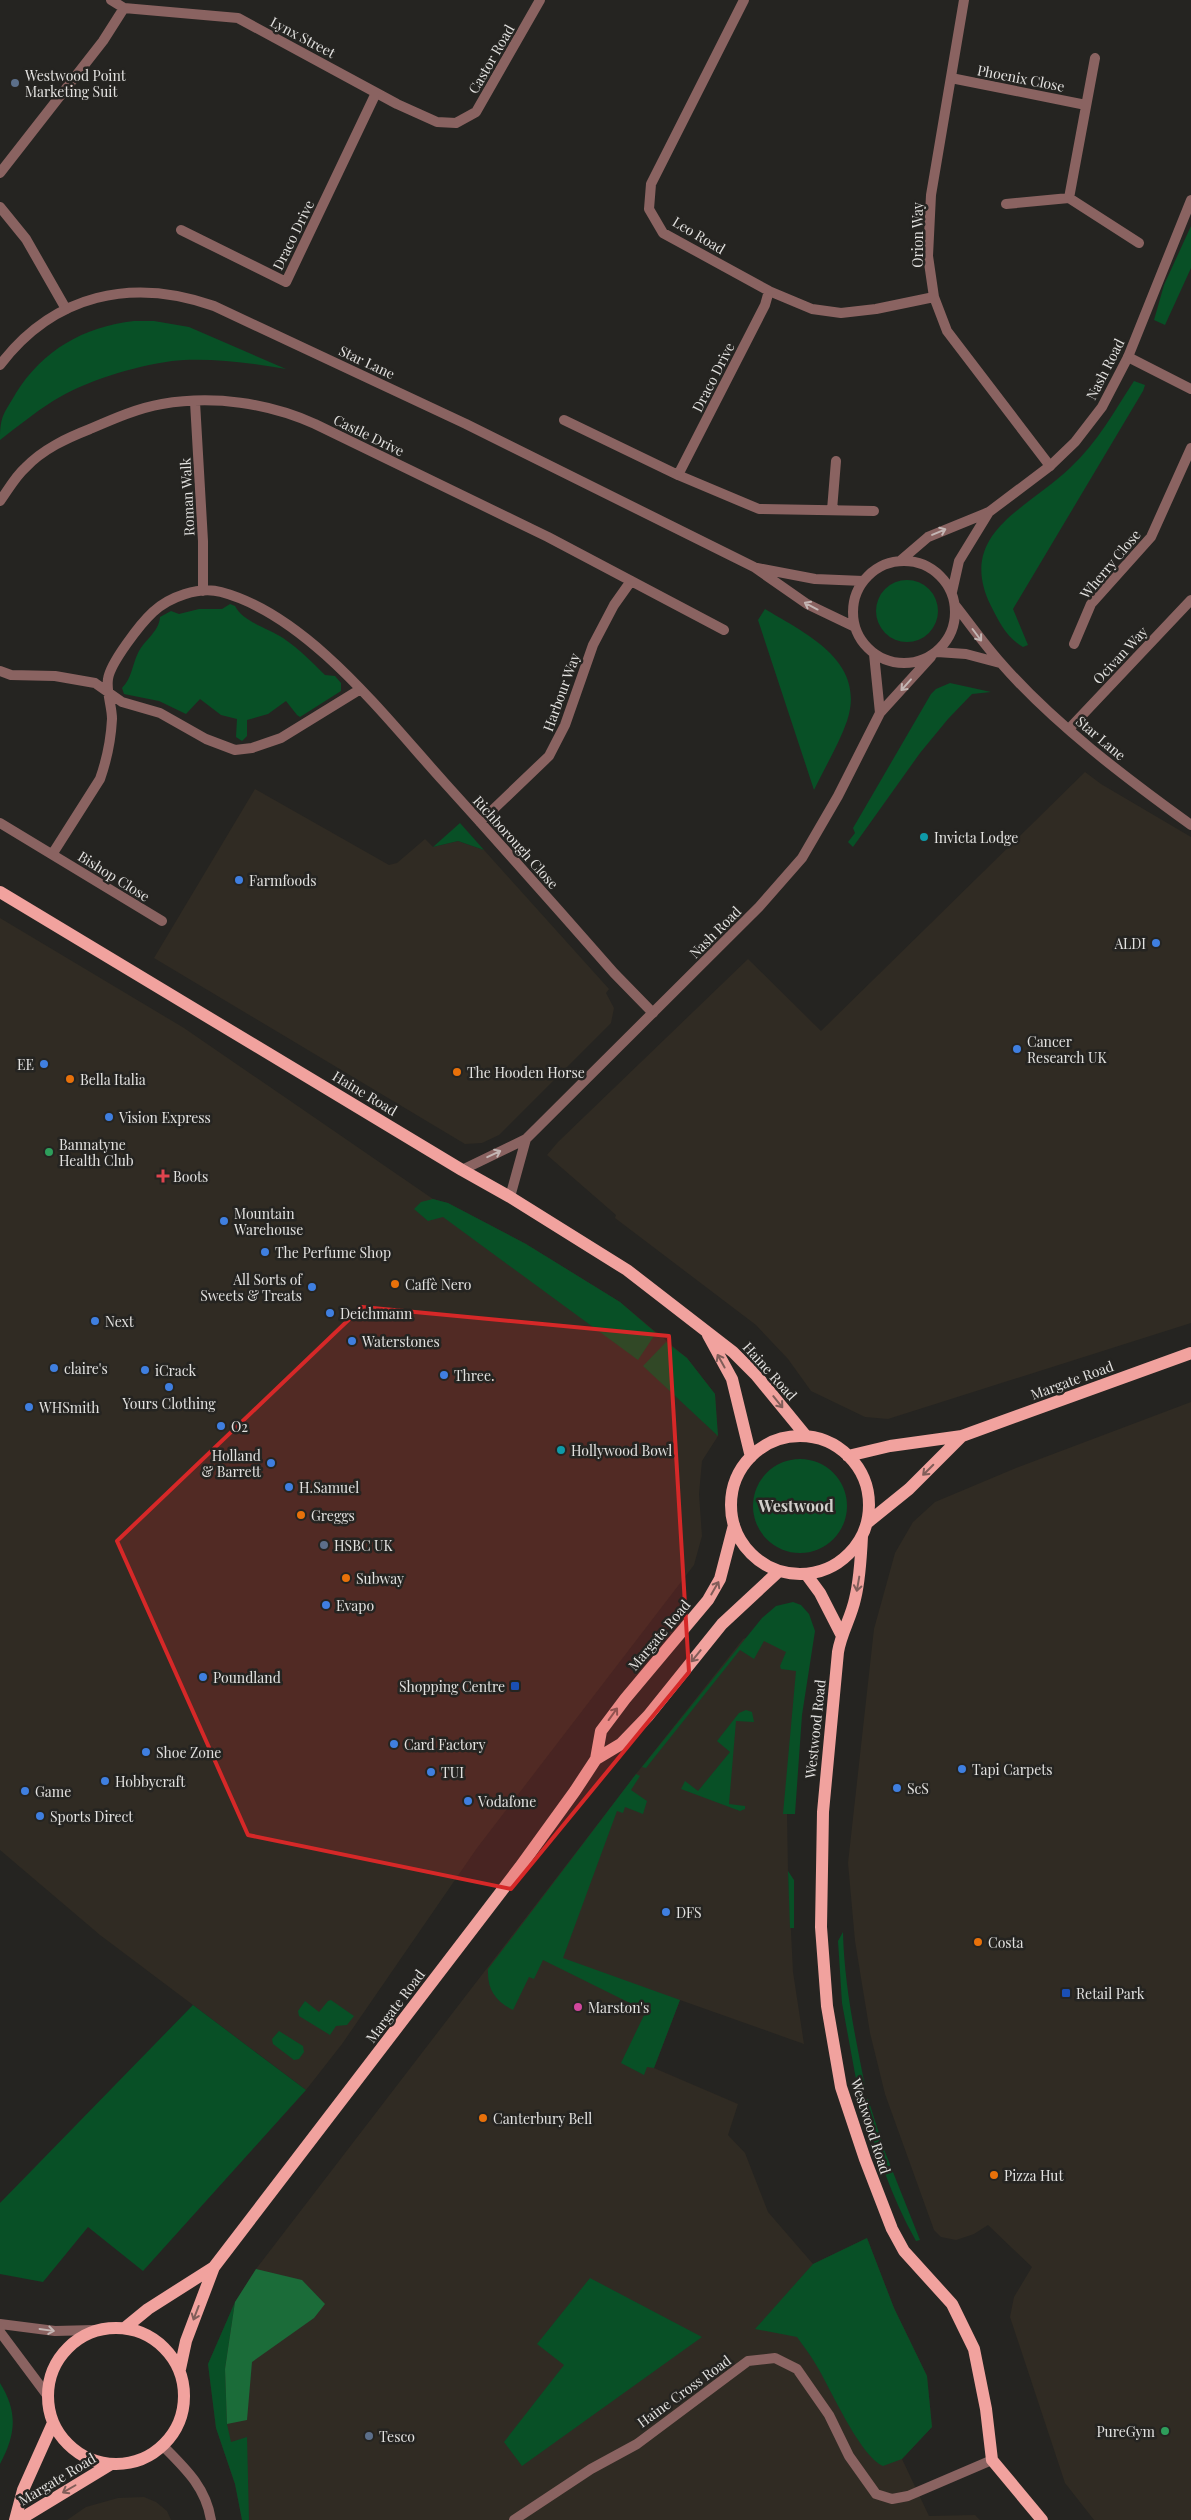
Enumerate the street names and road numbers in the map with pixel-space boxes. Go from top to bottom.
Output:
street label: Lynx Street [267,12,340,63]
street label: Castor Road [464,21,518,97]
street label: Phoenix Close [976,60,1066,96]
street label: Draco Drive [268,197,318,273]
street label: Orion Way [908,202,927,268]
street label: Leo Road [669,212,729,258]
street label: Nash Road [1081,335,1129,403]
street label: Draco Drive [687,339,739,415]
street label: Star Lane [336,341,398,383]
street label: Castle Drive [330,410,408,460]
street label: Roman Walk [175,457,199,537]
street label: Wherry Close [1075,525,1145,603]
street label: Ocivan Way [1088,622,1152,688]
street label: Harbour Way [538,650,584,734]
street label: Star Lane [1072,712,1130,764]
street label: Richborough Close [469,791,563,893]
street label: Bishop Close [75,846,153,906]
street label: Nash Road [685,902,745,962]
street label: Haine Road [329,1066,401,1120]
street label: Haine Road [739,1338,801,1404]
street label: Margate Road [1028,1356,1116,1404]
street label: Margate Road [624,1596,694,1674]
street label: Westwood Road [800,1679,830,1780]
street label: Margate Road [361,1966,429,2046]
street label: Westwood Road [846,2075,895,2176]
street label: Haine Cross Road [633,2351,735,2431]
street label: Margate Road [15,2448,99,2510]

